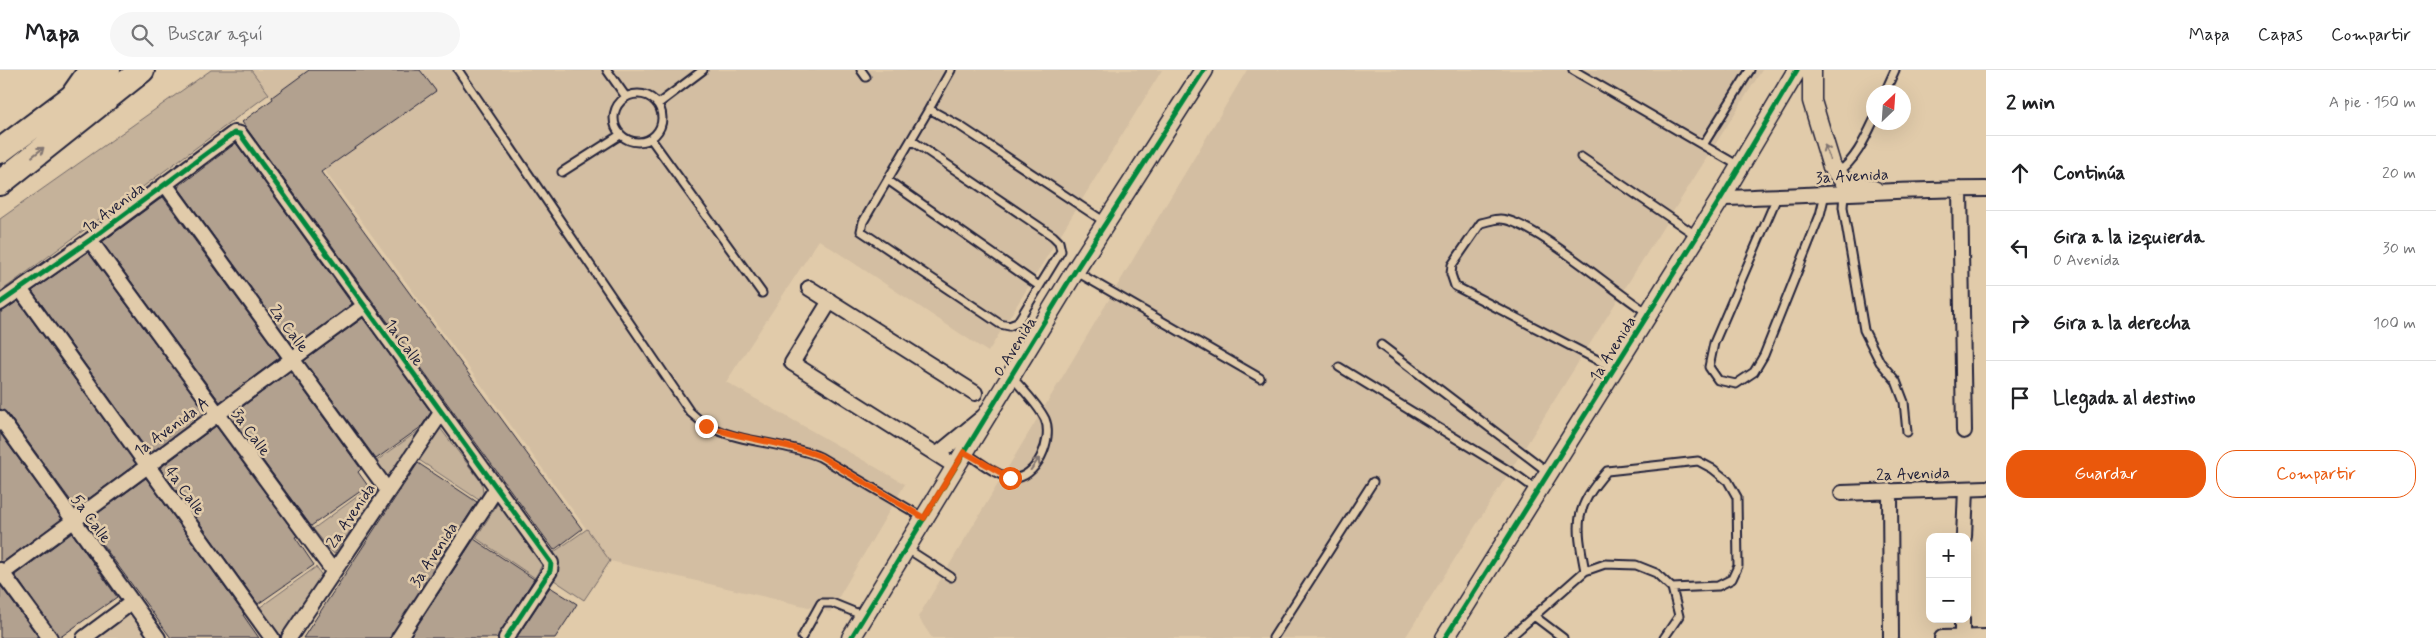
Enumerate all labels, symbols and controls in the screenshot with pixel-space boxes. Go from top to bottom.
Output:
search box [110,12,460,57]
text: Mapa [25,19,80,50]
icon: search [128,21,156,49]
text: Buscar aquí [168,22,263,47]
text: Mapa [2189,23,2230,47]
text: Capas [2258,23,2303,47]
text: Compartir [2331,23,2411,47]
north arrow [1866,85,1911,130]
text: 2 min [2006,89,2055,117]
text: A pie · 150 m [2329,92,2416,113]
one-way arrow [1822,145,1831,160]
one-way arrow [31,147,44,158]
icon: ahead [2006,159,2034,187]
text: Continúa [2053,161,2125,186]
text: 20 m [2382,163,2416,184]
street label: 3a Avenida [1815,164,1889,189]
street label: 1a Avenida [78,178,150,239]
text: Gira a la izquierda [2053,225,2204,250]
icon: left [2006,234,2034,262]
text: 30 m [2383,238,2416,259]
text: 0 Avenida [2053,250,2120,271]
street label: 2a Calle [264,301,313,357]
icon: right [2006,309,2034,337]
text: Gira a la derecha [2053,311,2191,336]
street label: 1a Avenida [1585,312,1642,385]
street label: 0 Avenida [989,313,1042,381]
text: 100 m [2373,313,2416,334]
street label: 1a Calle [380,315,428,371]
icon: arrive [2006,384,2034,412]
text: Llegada al destino [2053,386,2195,411]
street label: 1a Avenida A [130,393,214,462]
street label: 3a Calle [227,405,275,461]
route end [695,415,718,438]
button: Guardar [2006,450,2206,498]
button: Compartir [2216,450,2416,498]
one-way arrow [1030,457,1040,471]
street label: 4a Calle [160,462,210,520]
street label: 2a Avenida [1876,463,1951,486]
route start [999,467,1022,490]
street label: 2a Avenida [322,479,381,552]
street label: 5a Calle [66,490,116,548]
street label: 3a Avenida [405,518,463,591]
map controls [1926,533,1971,623]
button: + [1926,533,1971,578]
button: − [1926,578,1971,623]

